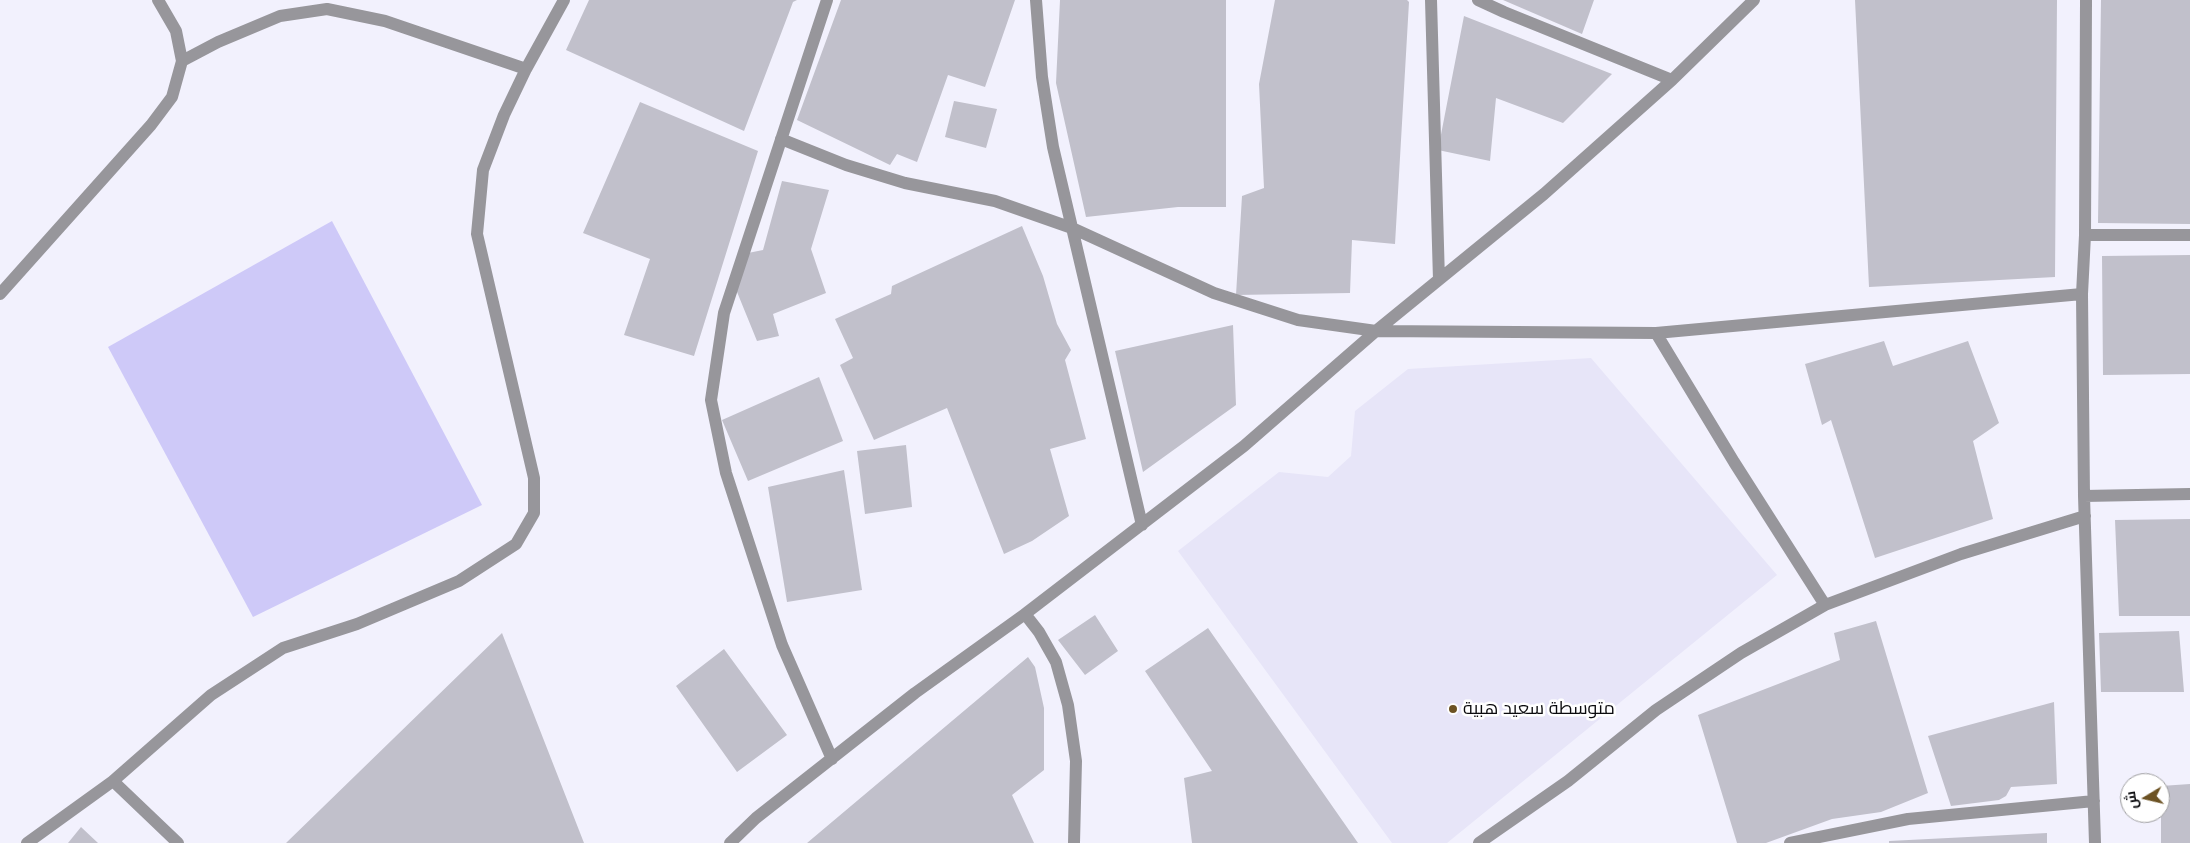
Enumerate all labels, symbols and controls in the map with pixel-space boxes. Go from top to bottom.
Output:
place label: متوسطة سعيد هبية [1463,698,1615,720]
marker: متوسطة سعيد هبية [1447,703,1459,715]
north arrow [2120,773,2170,823]
text: ش [2121,790,2141,810]

